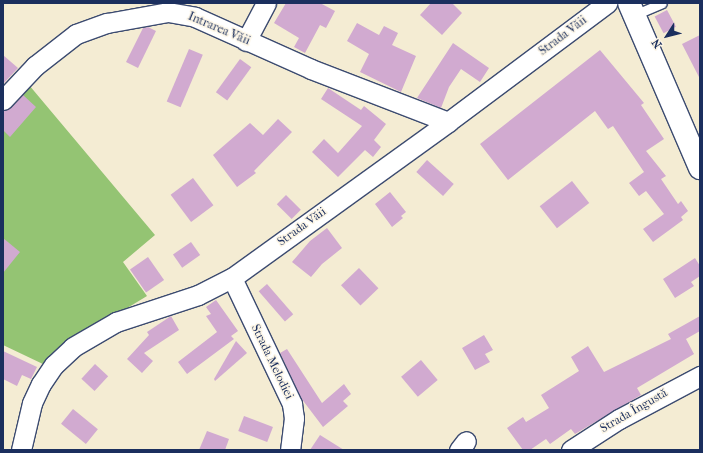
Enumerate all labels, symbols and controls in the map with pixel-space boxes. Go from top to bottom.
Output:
street label: Intrarea Văii [186,9,252,49]
street label: Strada Văii [536,13,590,59]
north arrow [647,16,687,56]
text: N [649,36,665,51]
street label: Strada Văii [275,205,329,249]
street label: Strada Melodiei [248,322,296,402]
street label: Strada Îngustă [598,386,670,436]

